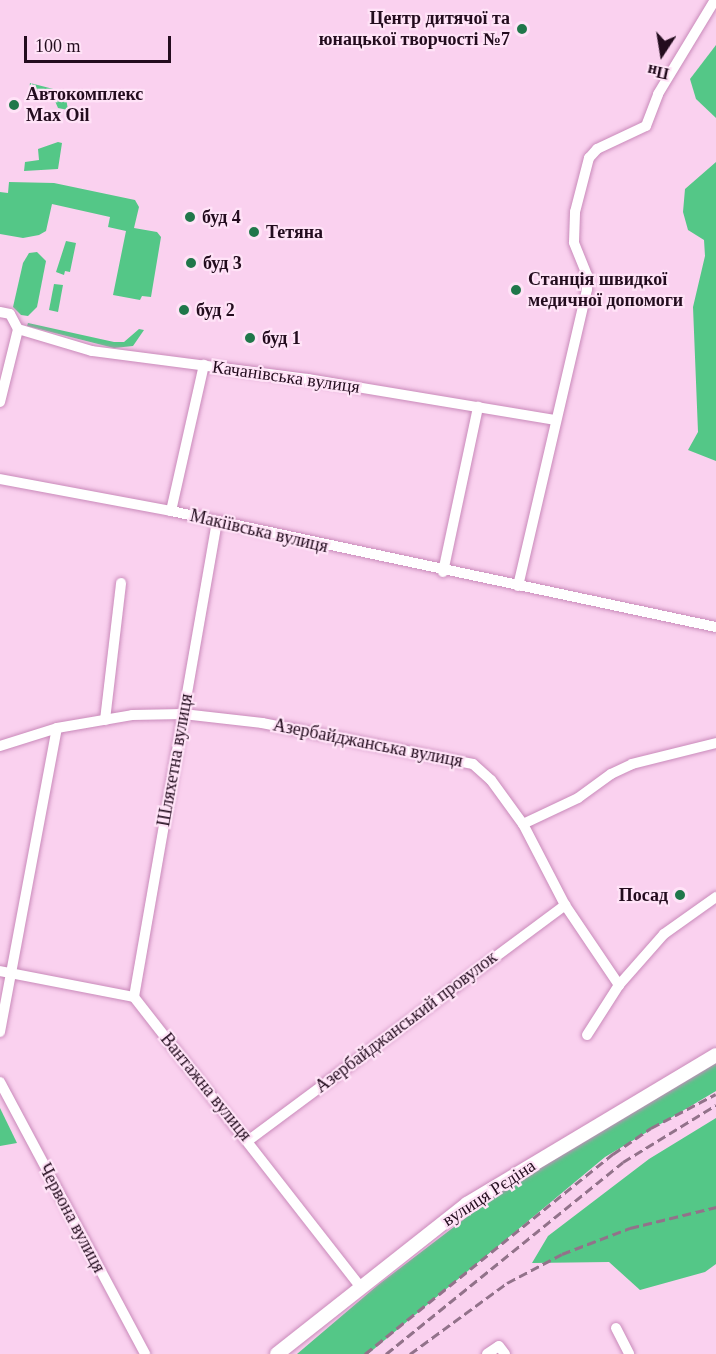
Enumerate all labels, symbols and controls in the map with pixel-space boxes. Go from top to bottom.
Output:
place label: Центр дитячої та юнацької творчості №7 [319,8,510,50]
marker: Центр дитячої та юнацької творчості №7 [515,22,529,36]
scale bar [27,24,174,62]
north arrow [632,24,692,84]
text: 100 m [35,36,81,56]
text: Пн [646,62,671,83]
place label: Автокомплекс Max Oil [26,84,143,127]
marker: Автокомплекс Max Oil [7,98,21,112]
place label: буд 4 [202,206,241,228]
marker: буд 4 [183,210,197,224]
place label: Тетяна [266,221,323,243]
marker: Тетяна [247,225,261,239]
place label: буд 3 [203,252,242,274]
marker: буд 3 [184,256,198,270]
place label: Станція швидкої медичної допомоги [528,269,683,312]
marker: Станція швидкої медичної допомоги [509,283,523,297]
place label: буд 2 [196,299,235,321]
marker: буд 2 [177,303,191,317]
place label: буд 1 [262,327,301,349]
marker: буд 1 [243,331,257,345]
street label: Качанівська вулиця [211,356,361,398]
street label: Макіївська вулиця [188,505,330,557]
street label: Шляхетна вулиця [153,692,197,828]
street label: Азербайджанська вулиця [271,714,465,772]
place label: Посад [619,884,668,906]
marker: Посад [673,888,687,902]
street label: Азербайджанський провулок [311,946,501,1098]
street label: Вантажна вулиця [156,1029,256,1145]
street label: вулиця Рєдіна [438,1155,540,1231]
street label: Червона вулиця [34,1160,110,1276]

